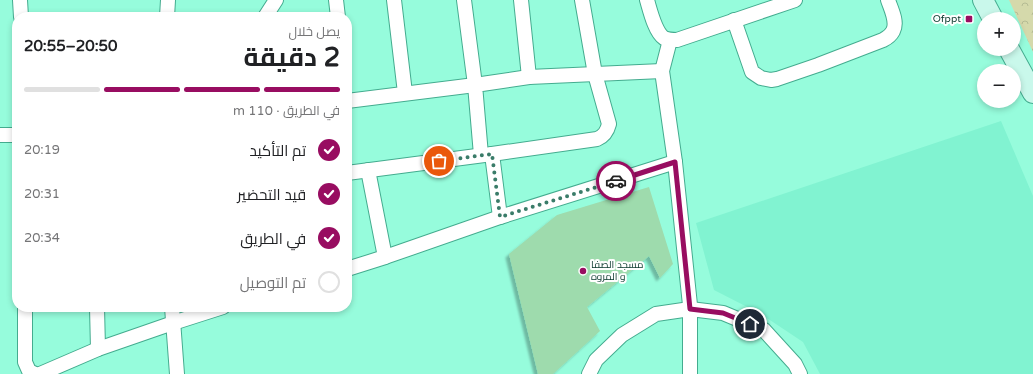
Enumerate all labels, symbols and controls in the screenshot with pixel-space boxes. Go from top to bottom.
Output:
map controls [977,12,1021,108]
button: + [977,12,1021,56]
place label: Ofppt [933,13,961,25]
marker: Ofppt [964,14,974,24]
text: يصل خلال [288,24,340,40]
text: 20:50–20:55 [24,37,117,55]
text: 2 دقيقة [243,42,340,73]
button: − [977,64,1021,108]
text: في الطريق · 110 m [233,103,340,119]
icon: check [318,139,340,161]
text: 20:19 [24,142,60,158]
text: تم التأكيد [249,142,306,160]
pin [422,144,456,178]
icon: bag [428,150,450,172]
courier [596,161,636,201]
icon: car [605,170,627,192]
icon: check [318,183,340,205]
text: 20:31 [24,186,60,202]
text: قيد التحضير [237,186,306,204]
icon: check [318,227,340,249]
text: 20:34 [24,230,60,246]
text: في الطريق [240,230,306,248]
place label: مسجد الصفا و المروه [591,259,643,283]
marker: مسجد الصفا و المروه [578,266,588,276]
text: تم التوصيل [240,274,306,292]
pin [733,307,767,341]
icon: home [739,313,761,335]

